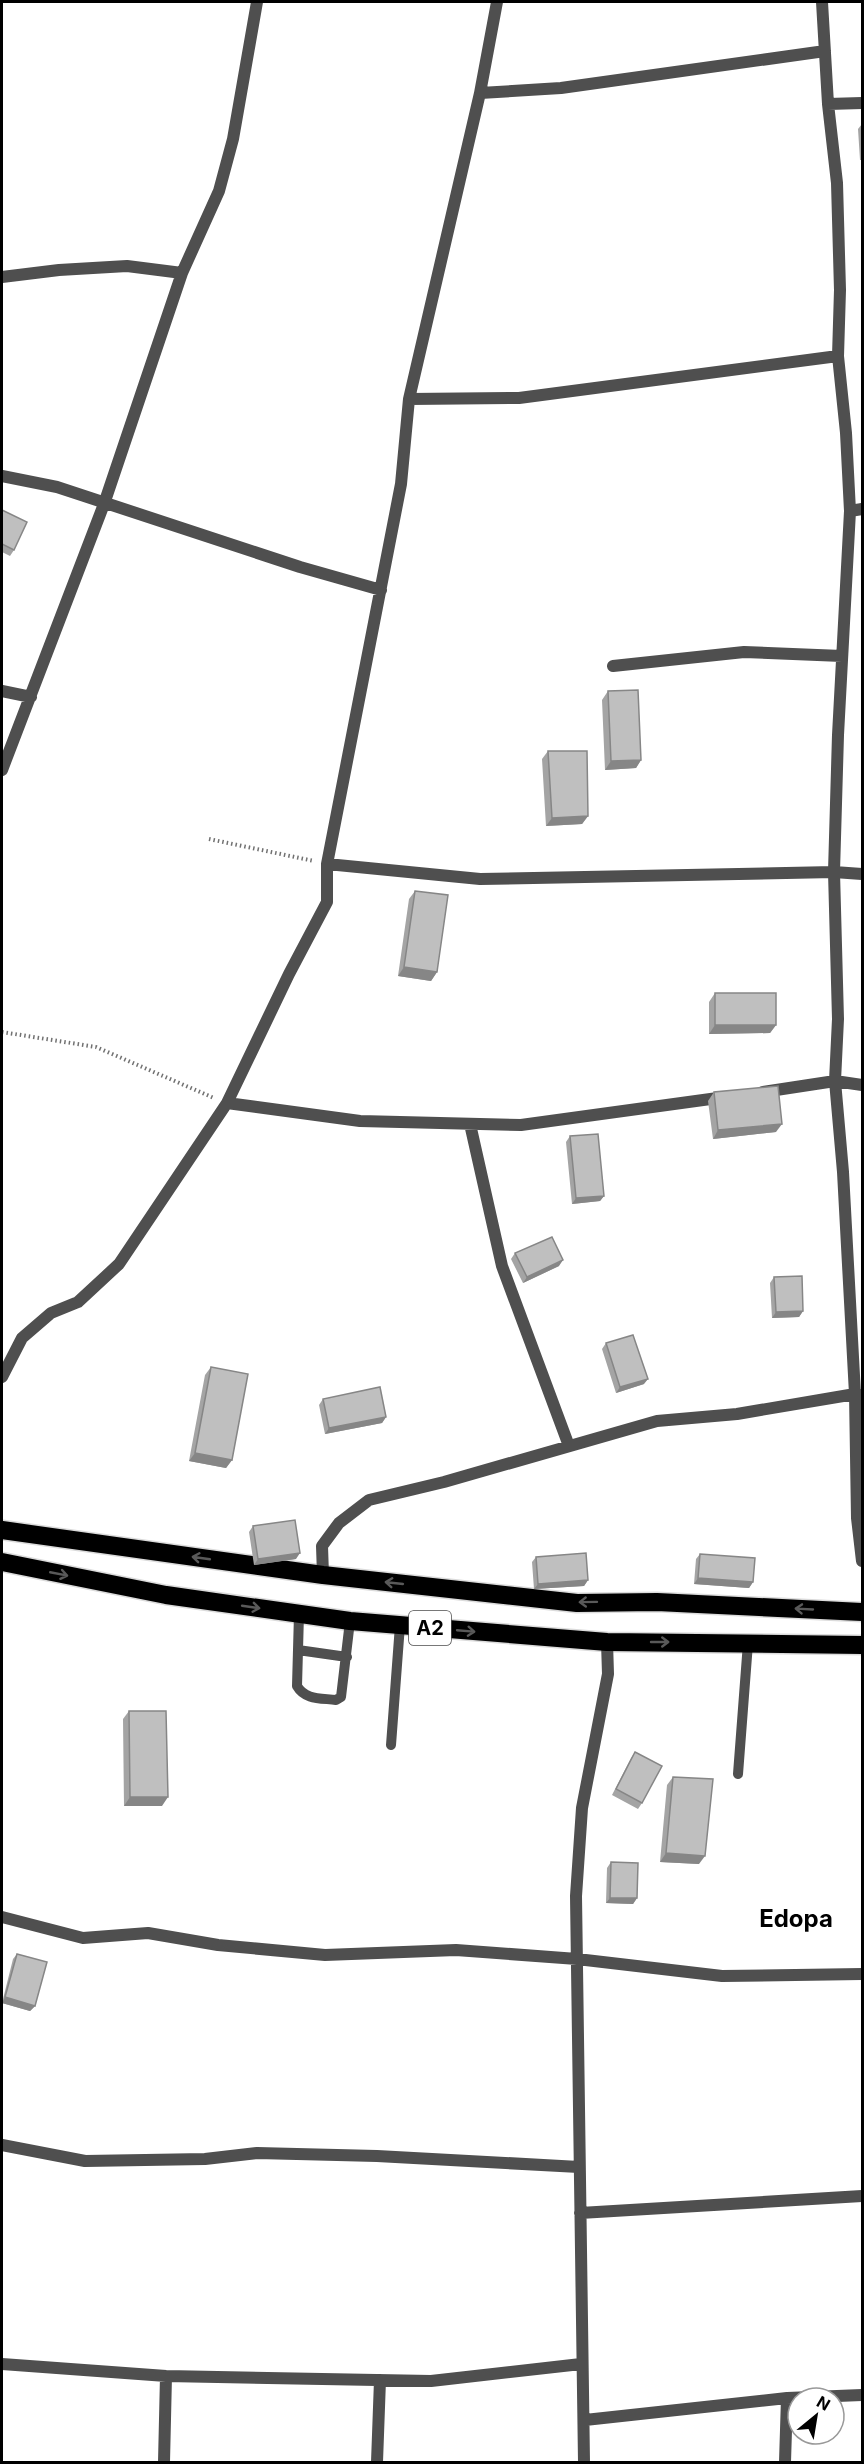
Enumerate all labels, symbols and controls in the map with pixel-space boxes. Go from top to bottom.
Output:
one-way arrow [192,1553,211,1564]
one-way arrow [49,1569,68,1580]
one-way arrow [385,1577,405,1588]
one-way arrow [579,1597,599,1608]
one-way arrow [241,1602,260,1613]
one-way arrow [795,1604,815,1615]
road number: A2 [409,1611,451,1645]
one-way arrow [455,1625,475,1636]
one-way arrow [650,1636,670,1648]
district label: Edopa [759,1904,833,1933]
north arrow [786,2386,846,2446]
text: N [813,2391,834,2415]

